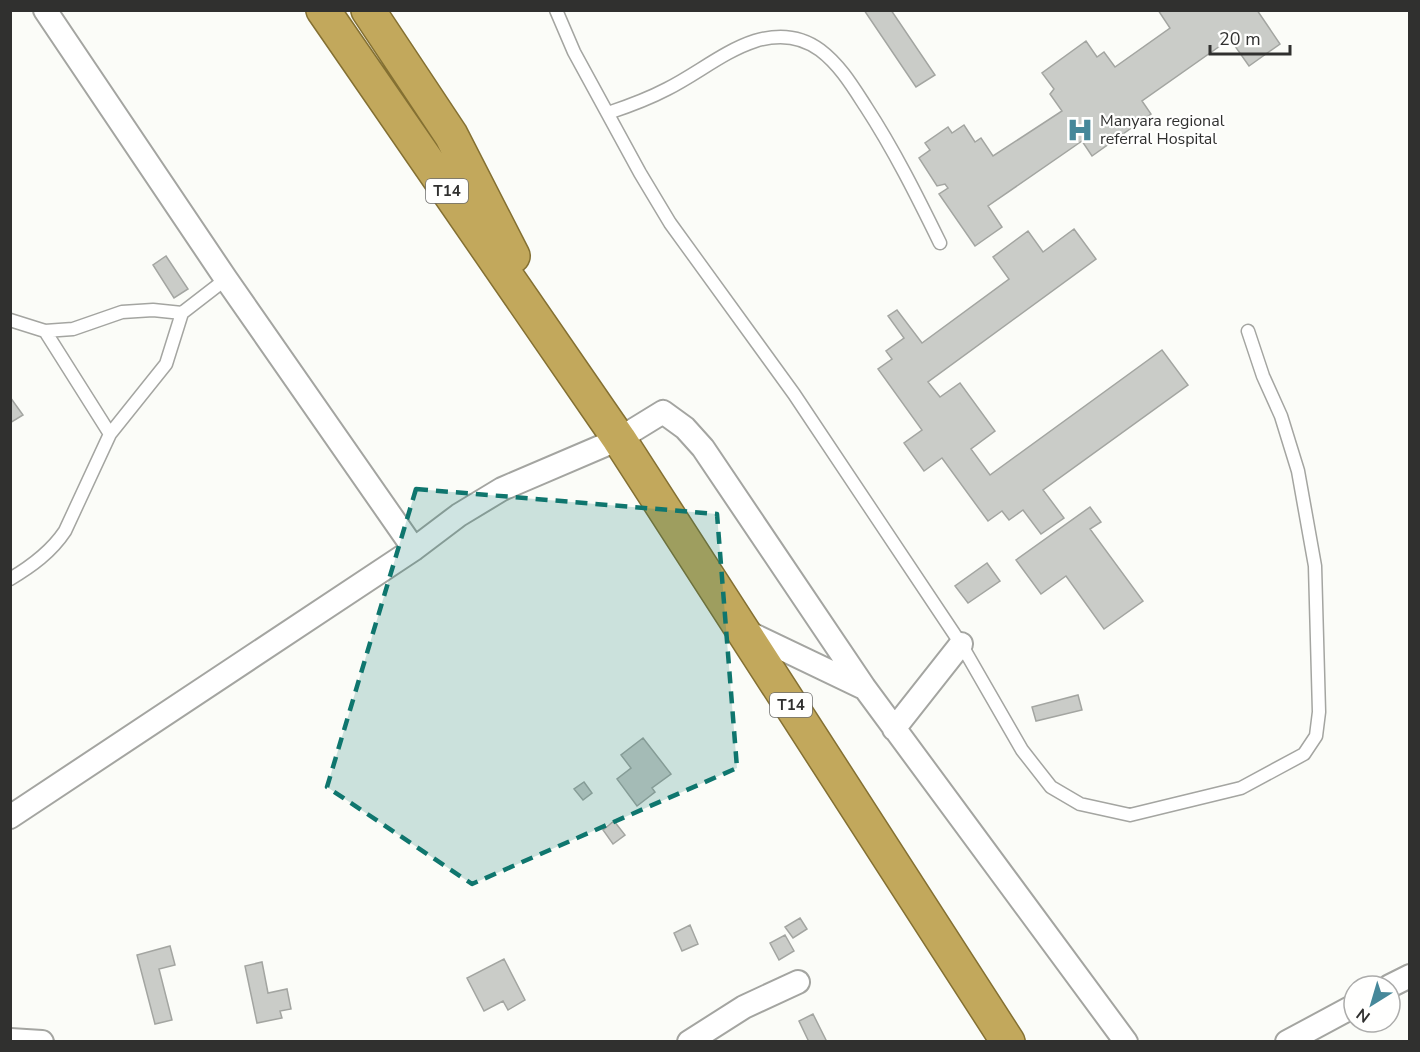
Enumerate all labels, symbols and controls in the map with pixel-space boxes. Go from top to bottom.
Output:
scale bar [1210,18,1290,56]
text: 20 m [1219,27,1261,51]
place label: Manyara regional referral Hospital [1100,110,1225,150]
hospital icon: Manyara regional referral Hospital [1065,115,1095,145]
road number: T14 [426,179,468,203]
road number: T14 [770,693,812,717]
north arrow [1342,974,1402,1034]
text: N [1352,1003,1375,1028]

